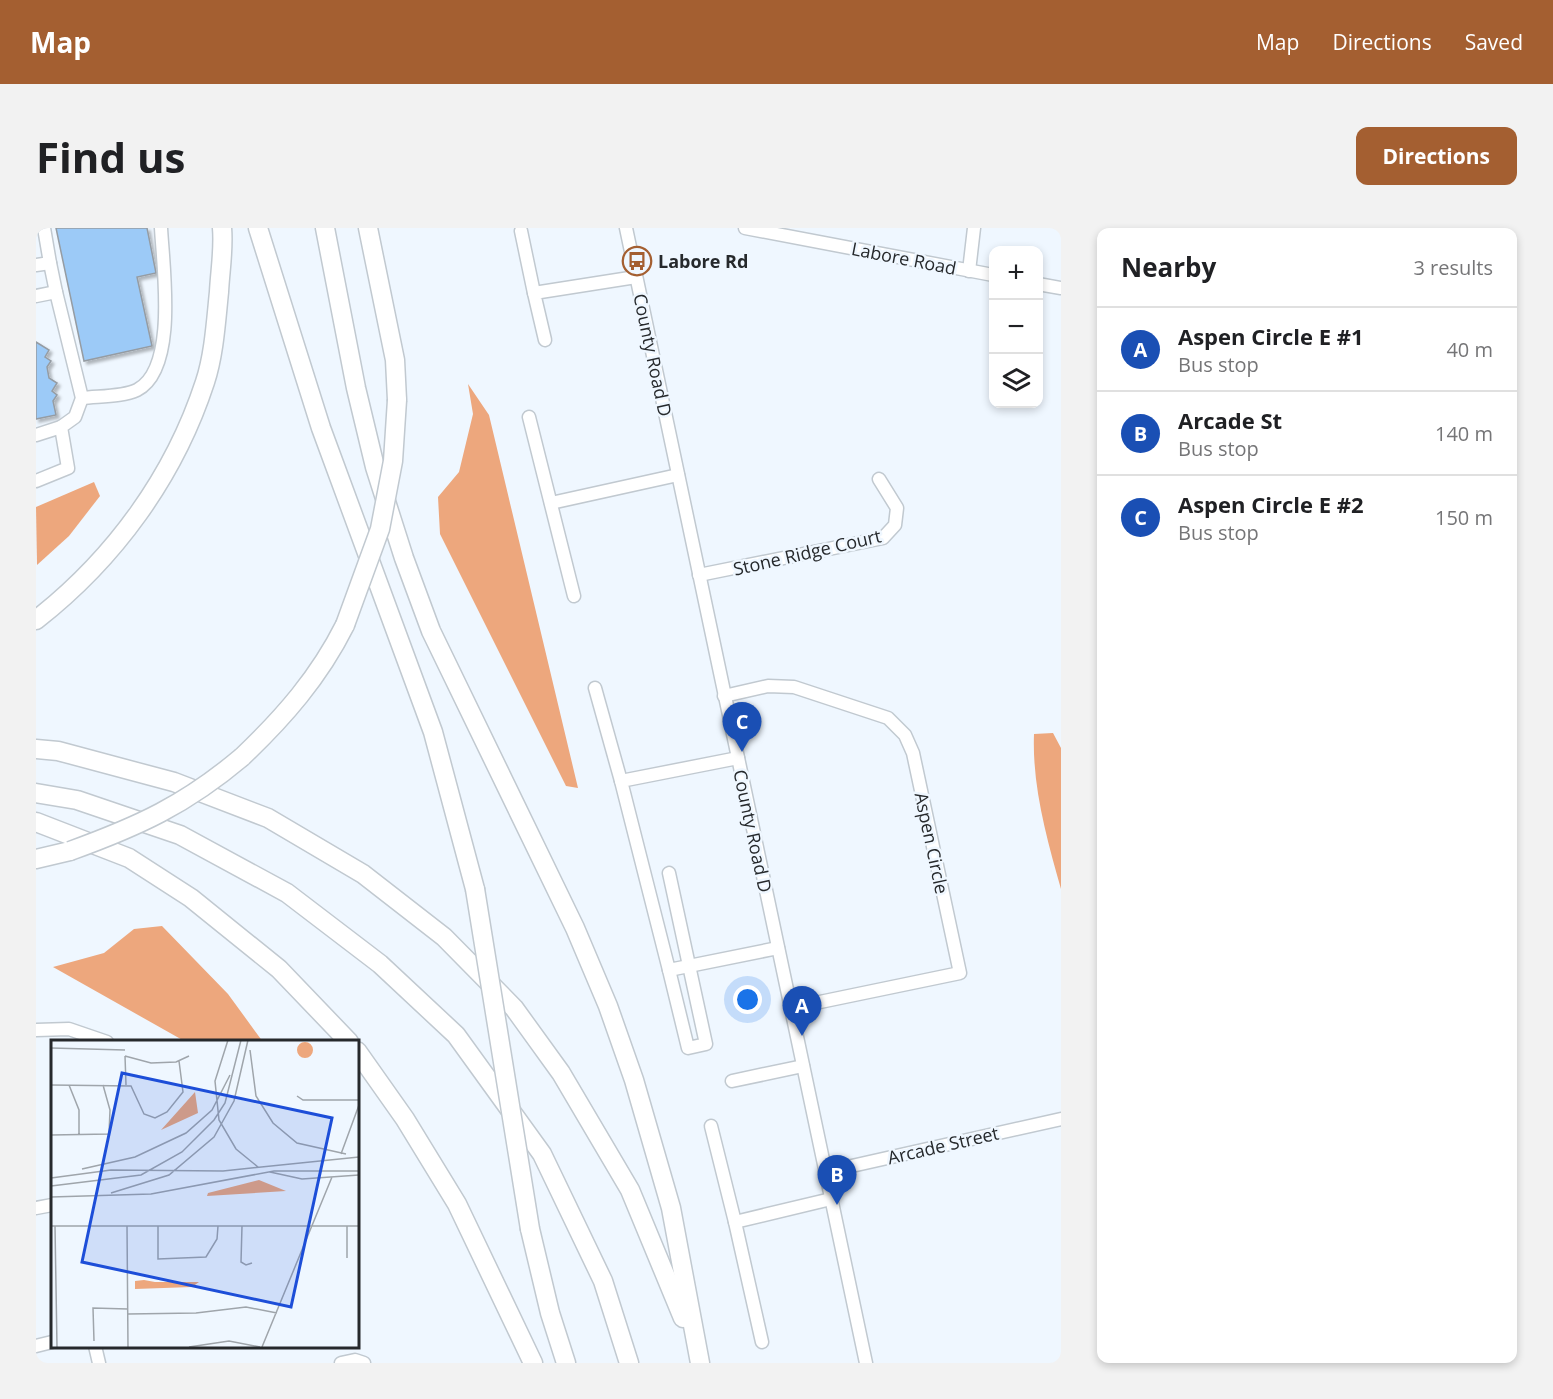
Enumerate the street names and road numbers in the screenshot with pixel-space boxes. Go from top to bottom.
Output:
street label: Labore Road [850,236,958,280]
street label: County Road D [628,291,678,419]
street label: Stone Ridge Court [731,523,883,581]
street label: County Road D [728,767,778,895]
street label: Aspen Circle [910,790,954,896]
street label: Arcade Street [885,1121,1001,1169]

